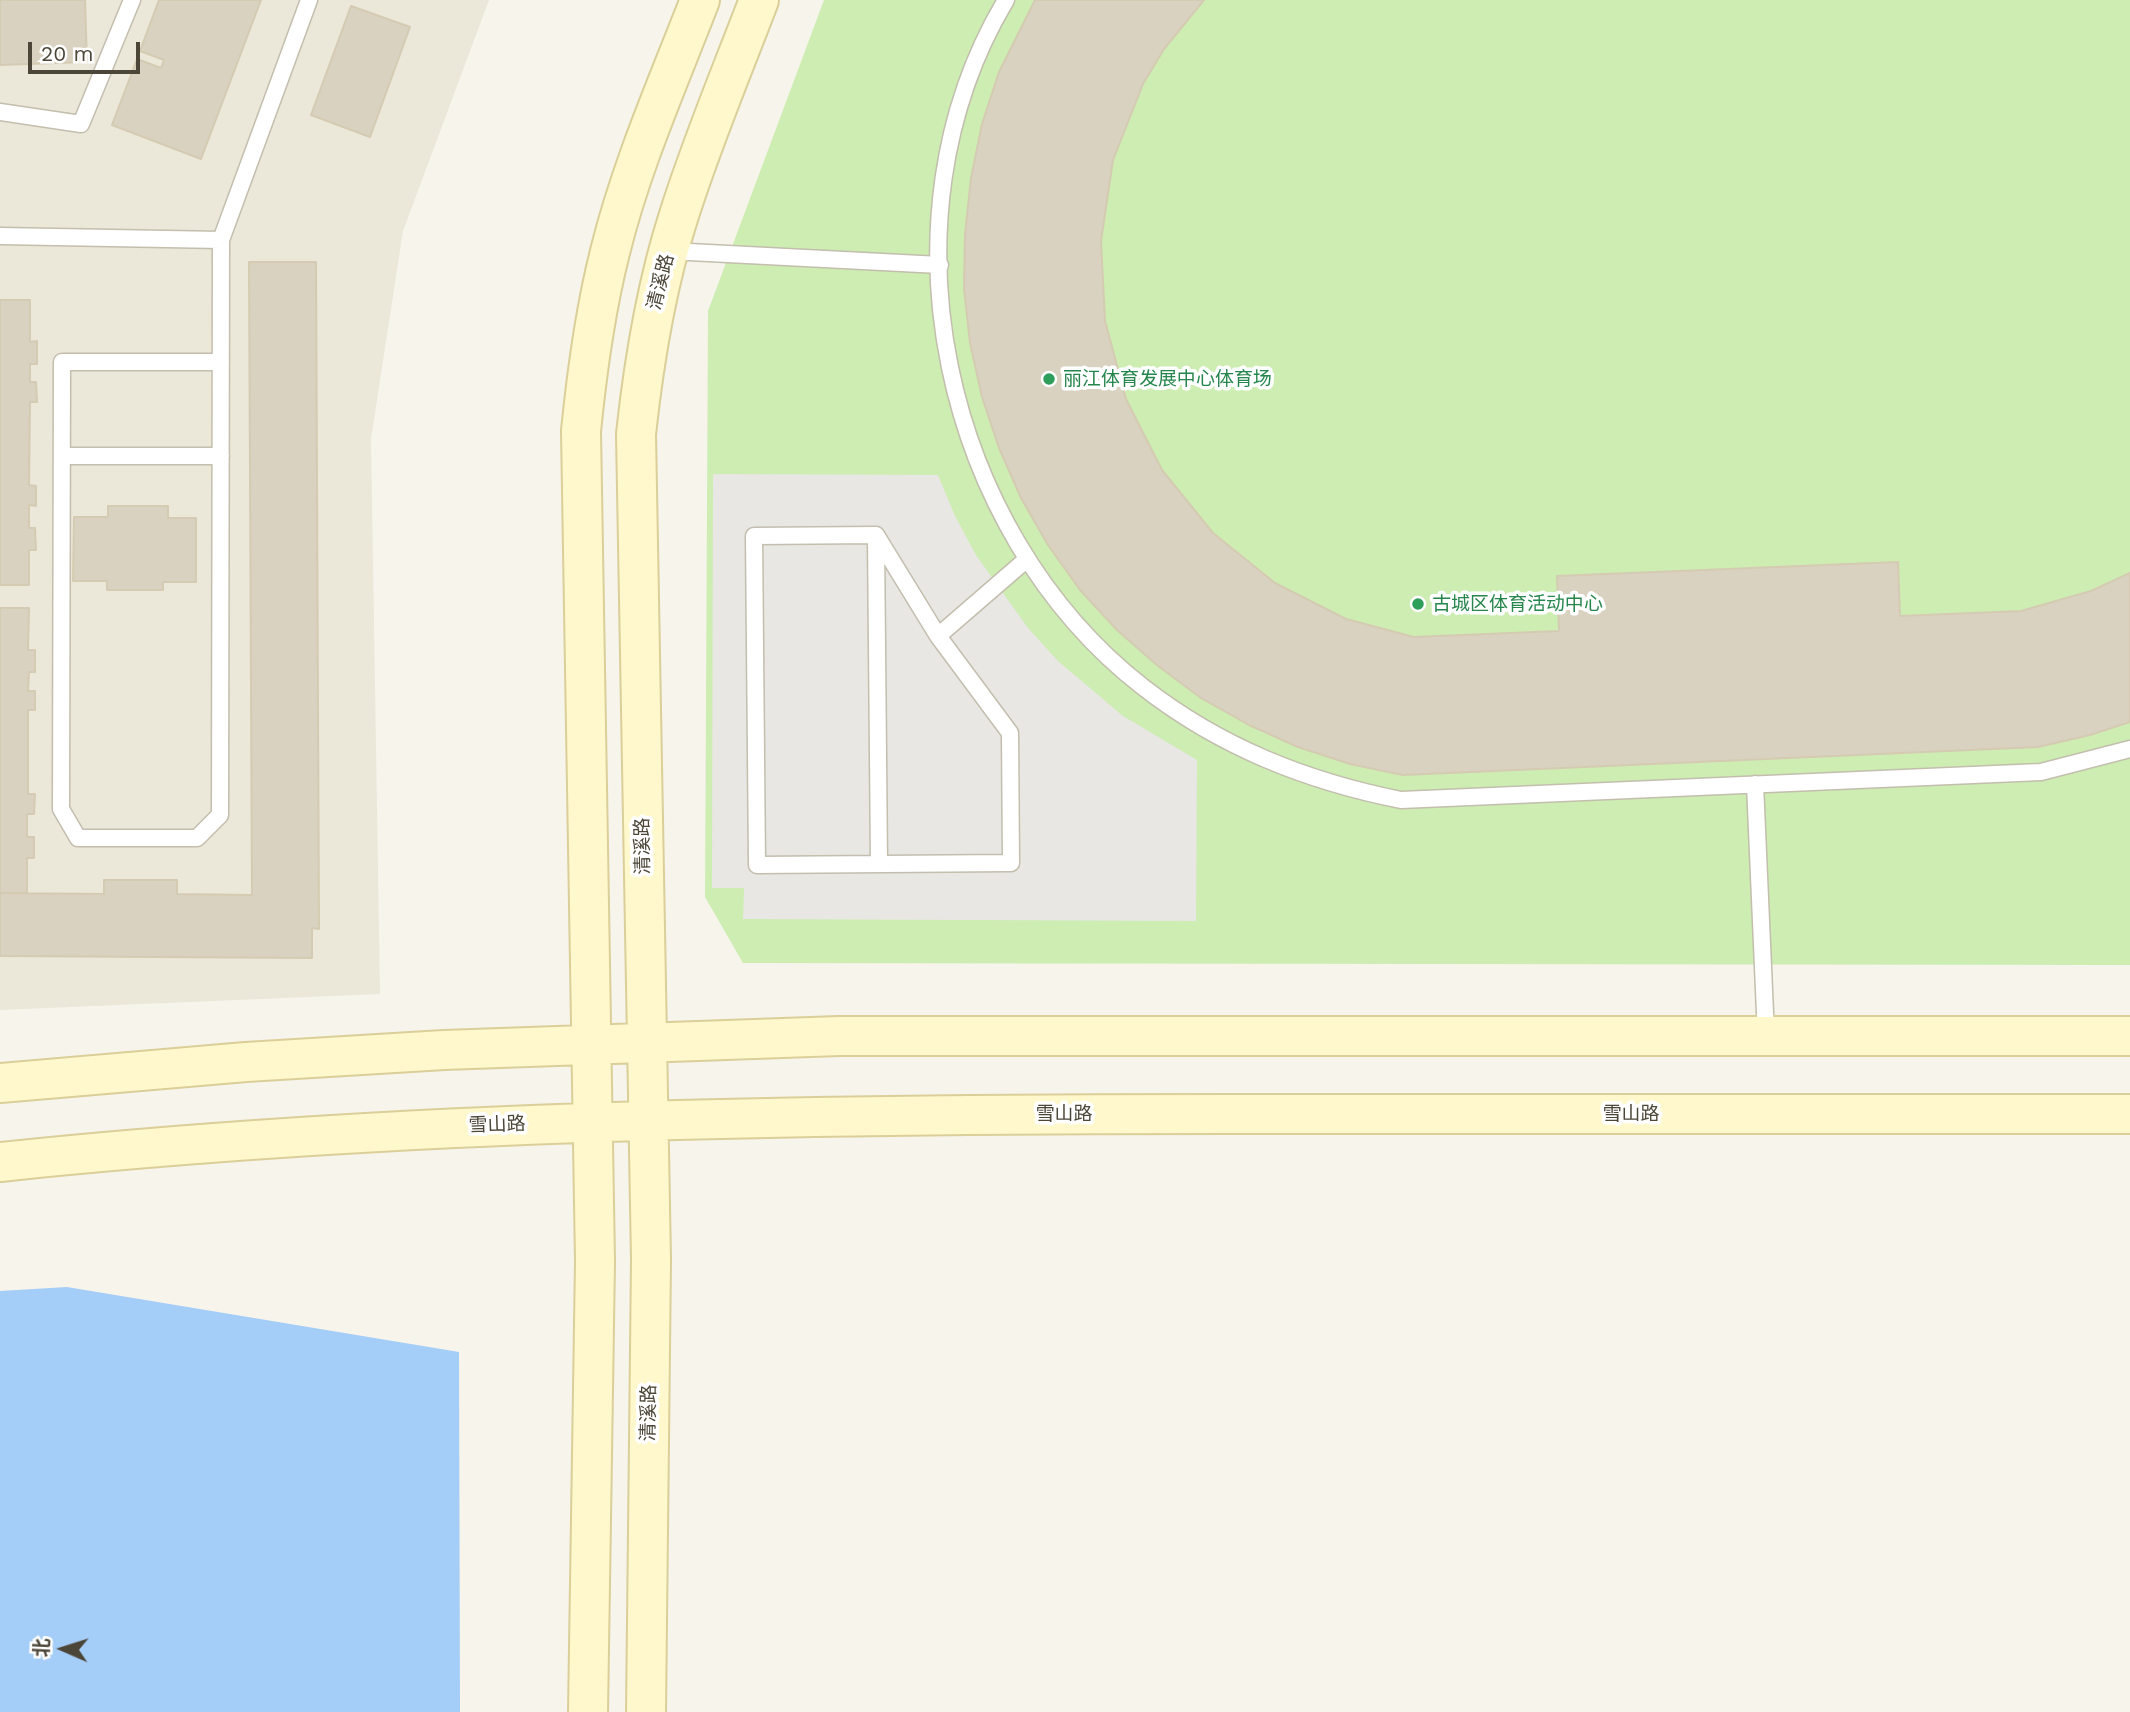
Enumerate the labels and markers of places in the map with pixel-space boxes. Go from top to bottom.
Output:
place label: 丽江体育发展中心体育场 [1063,368,1272,390]
marker: 丽江体育发展中心体育场 [1041,371,1057,387]
place label: 古城区体育活动中心 [1432,593,1603,615]
marker: 古城区体育活动中心 [1410,596,1426,612]

